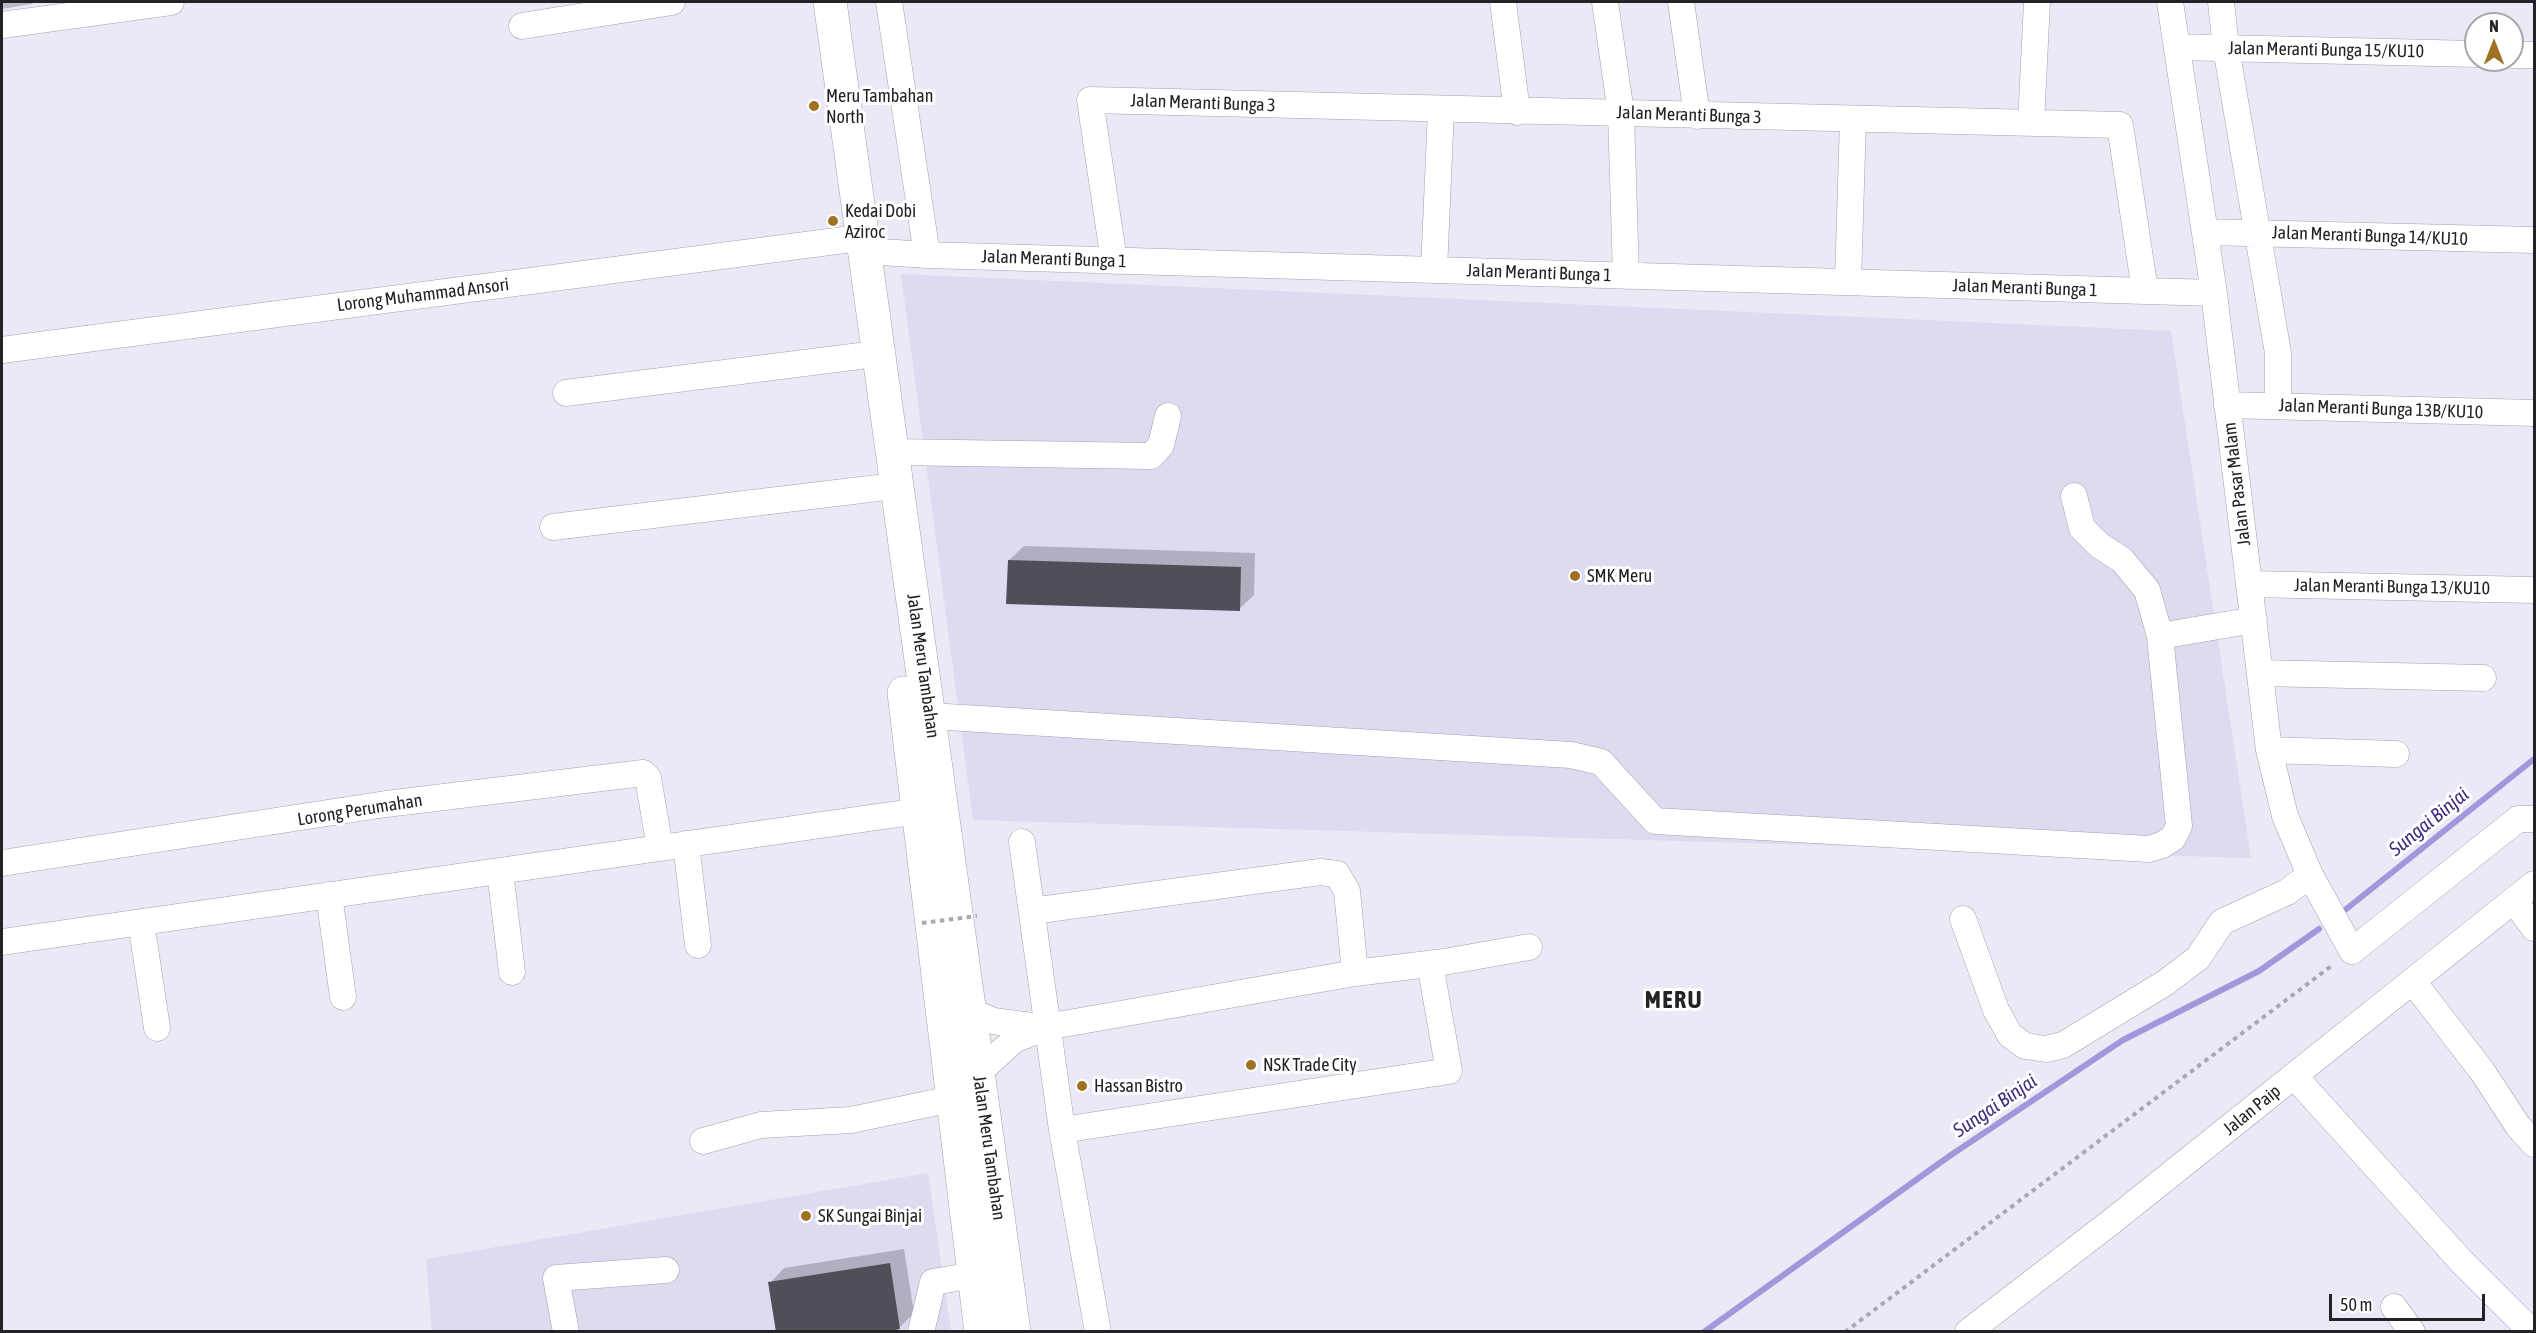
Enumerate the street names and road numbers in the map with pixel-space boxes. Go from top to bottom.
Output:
street label: Jalan Meranti Bunga 15/KU10 [2228,37,2424,63]
street label: Jalan Meranti Bunga 3 [1130,90,1276,116]
street label: Jalan Meranti Bunga 3 [1616,102,1762,128]
street label: Jalan Meranti Bunga 14/KU10 [2272,222,2468,250]
street label: Jalan Meranti Bunga 1 [981,246,1127,272]
street label: Jalan Meranti Bunga 1 [1466,260,1612,286]
street label: Lorong Muhammad Ansori [336,274,510,316]
street label: Jalan Meranti Bunga 1 [1952,275,2098,301]
street label: Jalan Meranti Bunga 13B/KU10 [2278,395,2484,423]
street label: Jalan Pasar Malam [2219,421,2255,547]
street label: Jalan Meranti Bunga 13/KU10 [2294,574,2490,600]
street label: Jalan Meru Tambahan [902,592,944,740]
street label: Lorong Perumahan [296,789,424,831]
street label: Jalan Meru Tambahan [968,1074,1010,1222]
street label: Jalan Paip [2219,1080,2285,1140]

